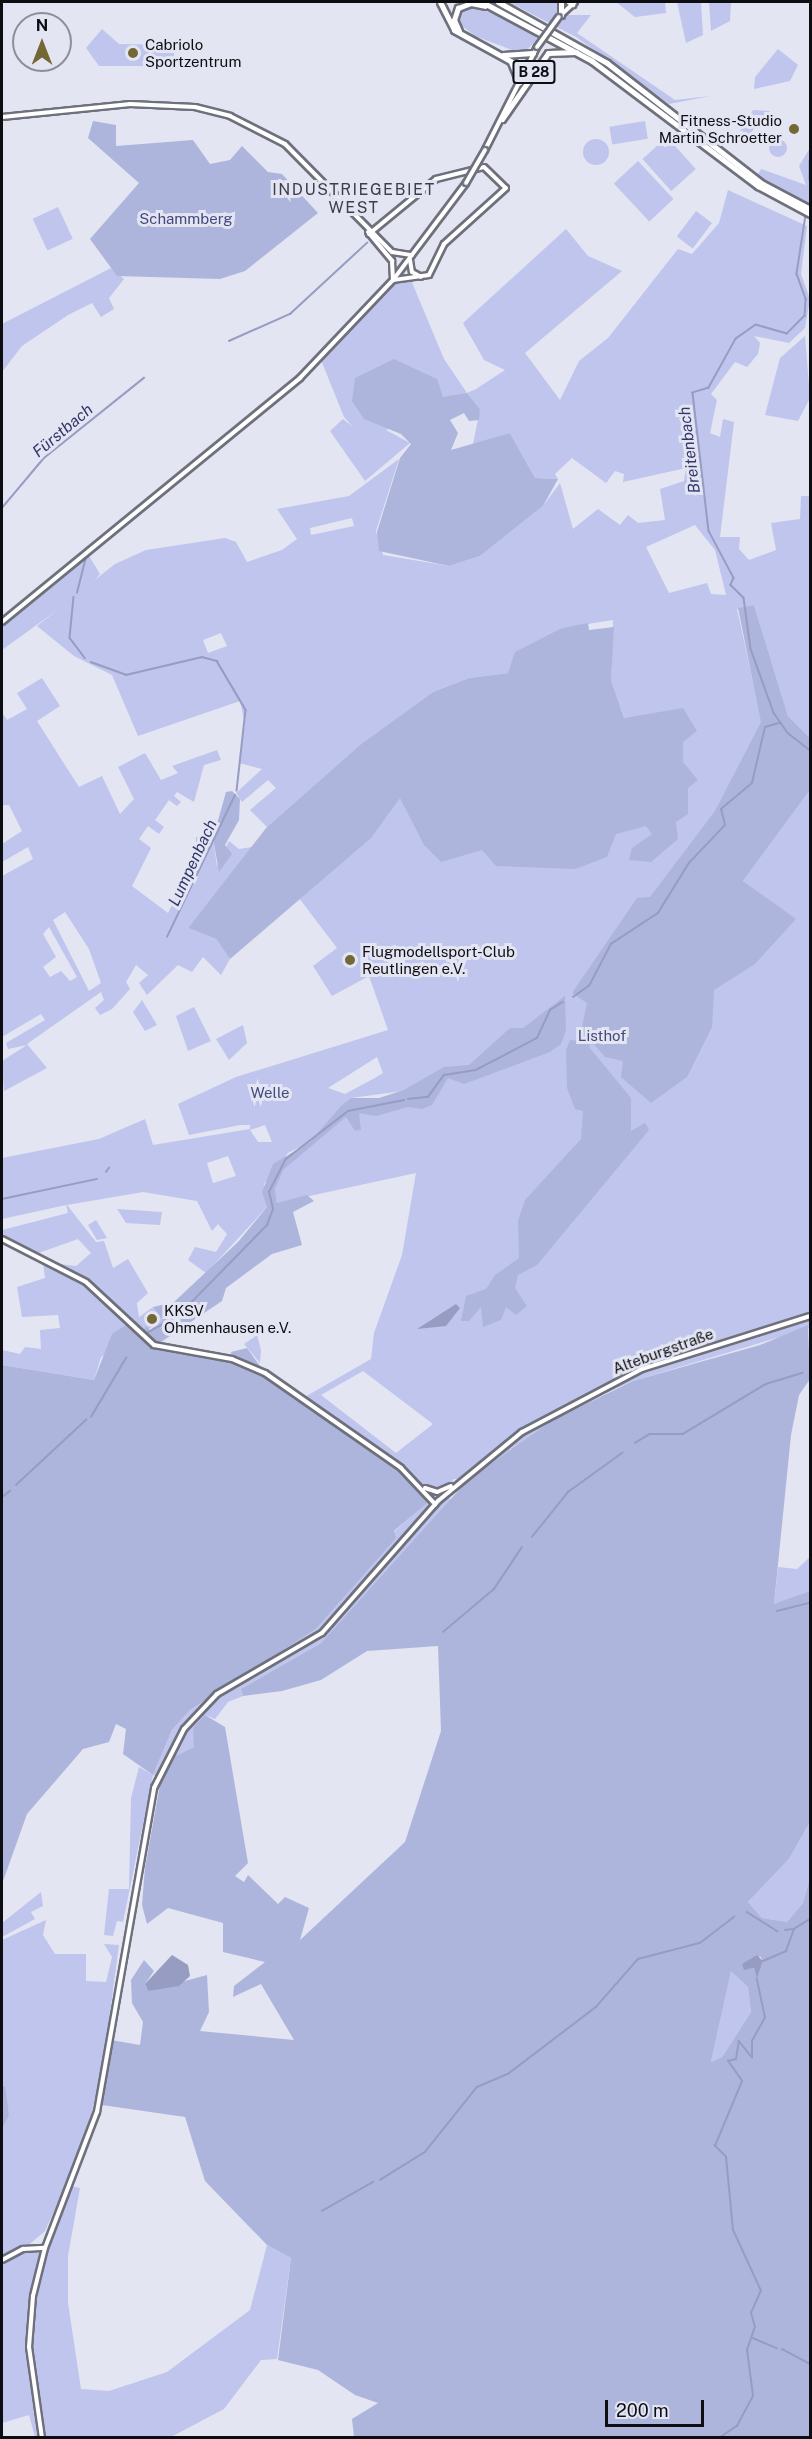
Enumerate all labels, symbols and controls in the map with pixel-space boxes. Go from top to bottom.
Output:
north arrow [12,12,72,72]
text: N [36,16,48,35]
place label: Cabriolo Sportzentrum [145,35,241,70]
marker: Cabriolo Sportzentrum [126,46,140,60]
road number: B 28 [512,61,556,83]
place label: Fitness-Studio Martin Schroetter [659,111,782,146]
marker: Fitness-Studio Martin Schroetter [787,122,801,136]
district label: INDUSTRIEGEBIET WEST [272,180,436,218]
park label: Schammberg [139,210,233,228]
water label: Fürstbach [29,400,97,462]
water label: Breitenbach [675,406,705,494]
water label: Lumpenbach [165,817,221,909]
place label: Flugmodellsport-Club Reutlingen e.V. [362,942,515,977]
marker: Flugmodellsport-Club Reutlingen e.V. [343,953,357,967]
park label: Listhof [578,1027,626,1045]
park label: Welle [250,1084,290,1102]
place label: KKSV Ohmenhausen e.V. [164,1301,292,1336]
marker: KKSV Ohmenhausen e.V. [145,1312,159,1326]
street label: Alteburgstraße [610,1324,716,1378]
scale bar [608,2388,707,2426]
text: 200 m [616,2400,669,2421]

